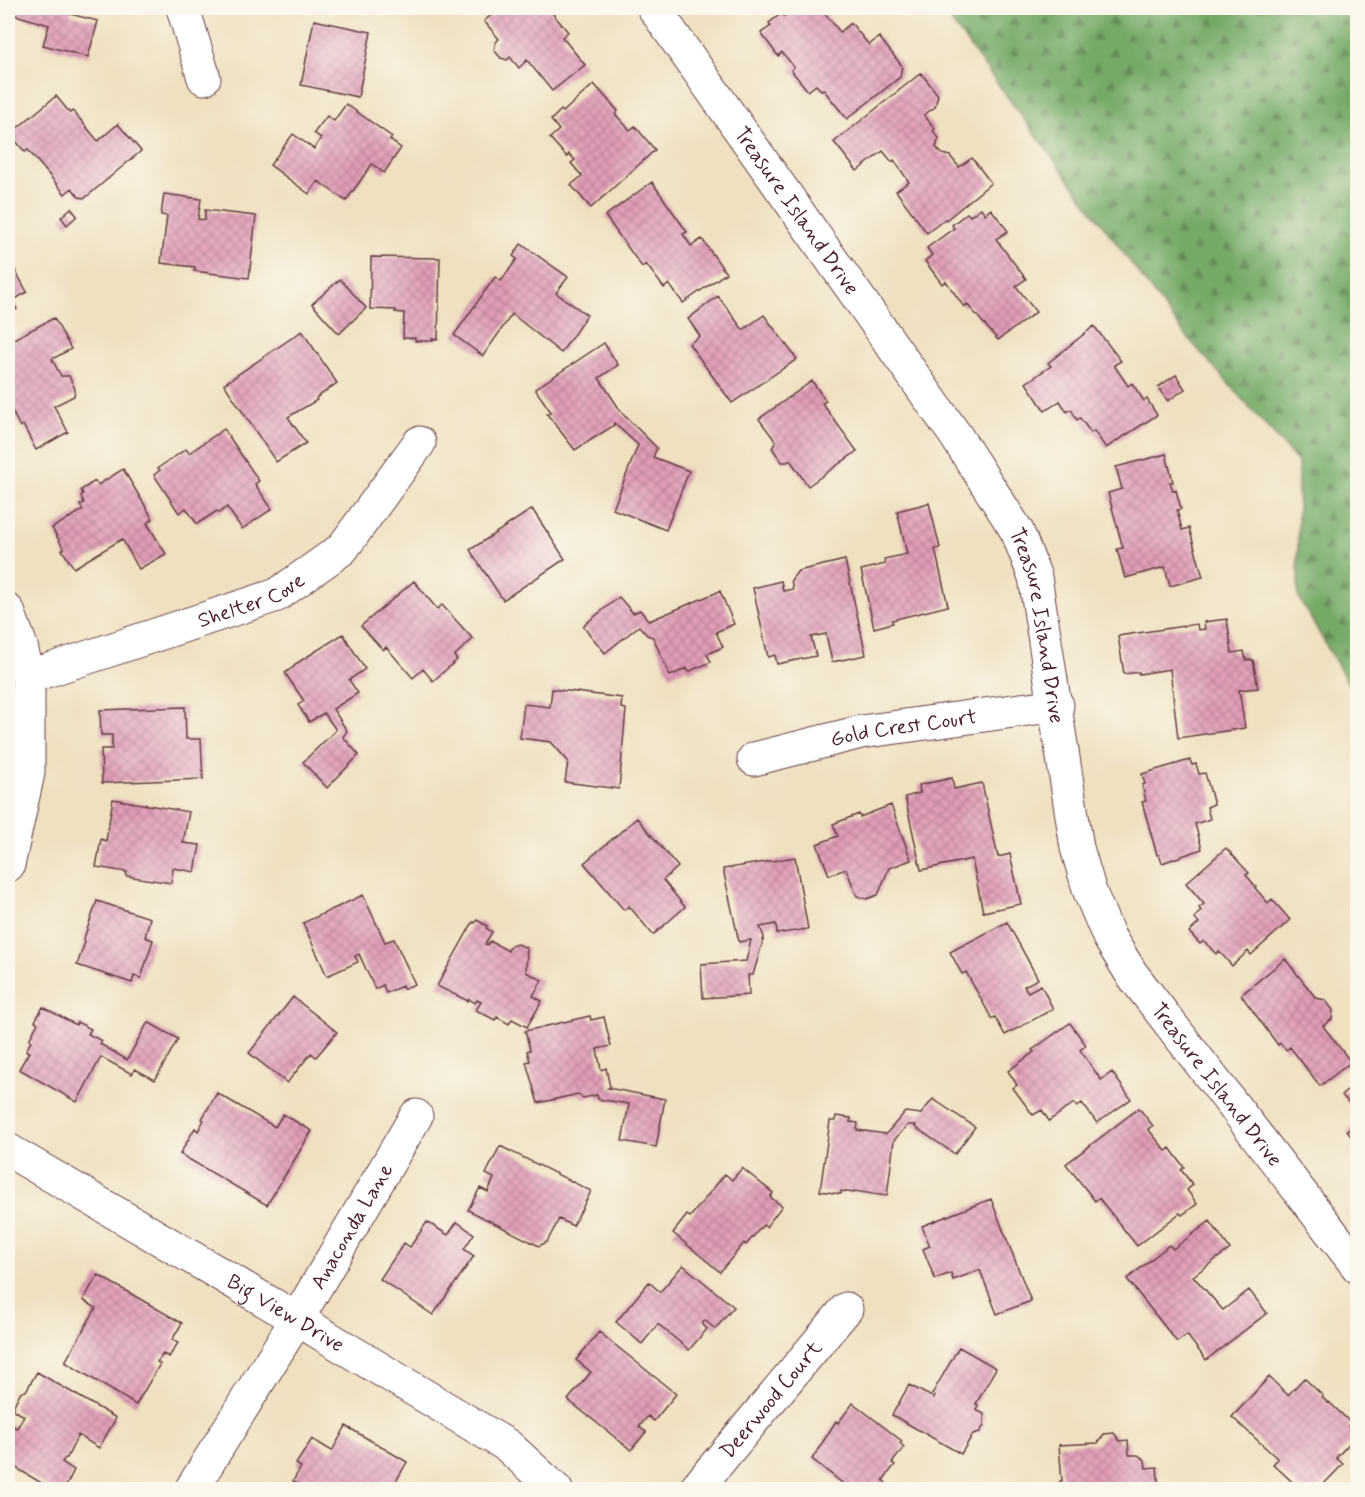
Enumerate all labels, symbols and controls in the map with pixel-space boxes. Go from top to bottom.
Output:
street label: Treasure Island Drive [727,121,865,301]
street label: Treasure Island Drive [1002,524,1070,725]
street label: Shelter Cove [194,567,311,635]
street label: Gold Crest Court [827,703,979,754]
street label: Treasure Island Drive [1144,997,1288,1173]
street label: Anaconda Lane [304,1158,400,1295]
street label: Big View Drive [221,1268,349,1359]
street label: Deerwood Court [714,1335,829,1465]

